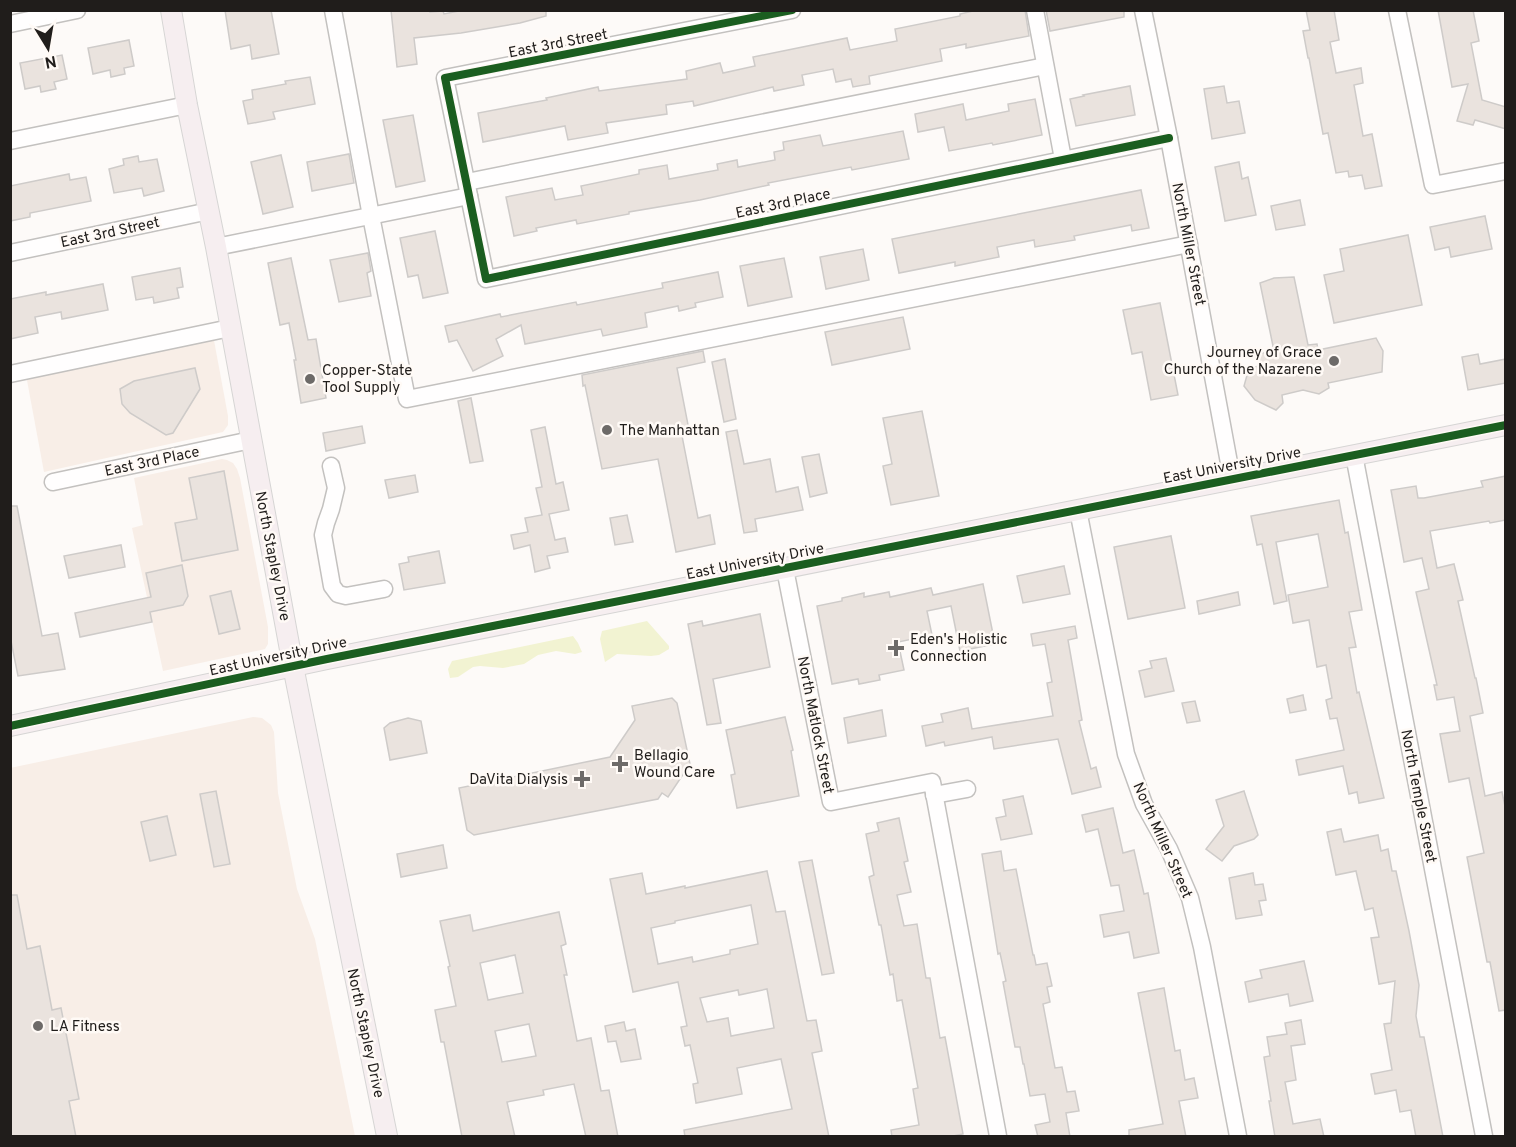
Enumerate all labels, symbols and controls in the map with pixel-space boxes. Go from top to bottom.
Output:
north arrow [18,18,78,78]
street label: East 3rd Street [507,26,609,63]
text: N [43,50,58,72]
street label: North Miller Street [1166,181,1209,307]
street label: East 3rd Place [734,185,832,224]
street label: East 3rd Street [59,214,162,253]
place label: Journey of Grace Church of the Nazarene [1164,344,1322,380]
marker: Journey of Grace Church of the Nazarene [1327,354,1341,368]
place label: Copper-State Tool Supply [322,362,412,398]
marker: Copper-State Tool Supply [303,372,317,386]
place label: The Manhattan [619,422,720,441]
marker: The Manhattan [600,423,614,437]
street label: East 3rd Place [103,443,201,482]
street label: East University Drive [1162,444,1303,489]
street label: North Stapley Drive [250,490,293,623]
street label: East University Drive [685,540,826,585]
place label: Eden's Holistic Connection [910,631,1008,667]
street label: East University Drive [208,634,349,681]
marker: Eden's Holistic Connection [887,639,905,657]
street label: North Matlock Street [792,655,837,796]
street label: North Temple Street [1395,728,1440,865]
place label: Bellagio Wound Care [634,747,715,783]
marker: Bellagio Wound Care [611,755,629,773]
marker: DaVita Dialysis [573,770,591,788]
place label: DaVita Dialysis [469,771,568,790]
street label: North Miller Street [1128,780,1196,902]
street label: North Stapley Drive [342,967,388,1100]
place label: LA Fitness [50,1018,120,1037]
marker: LA Fitness [31,1019,45,1033]

